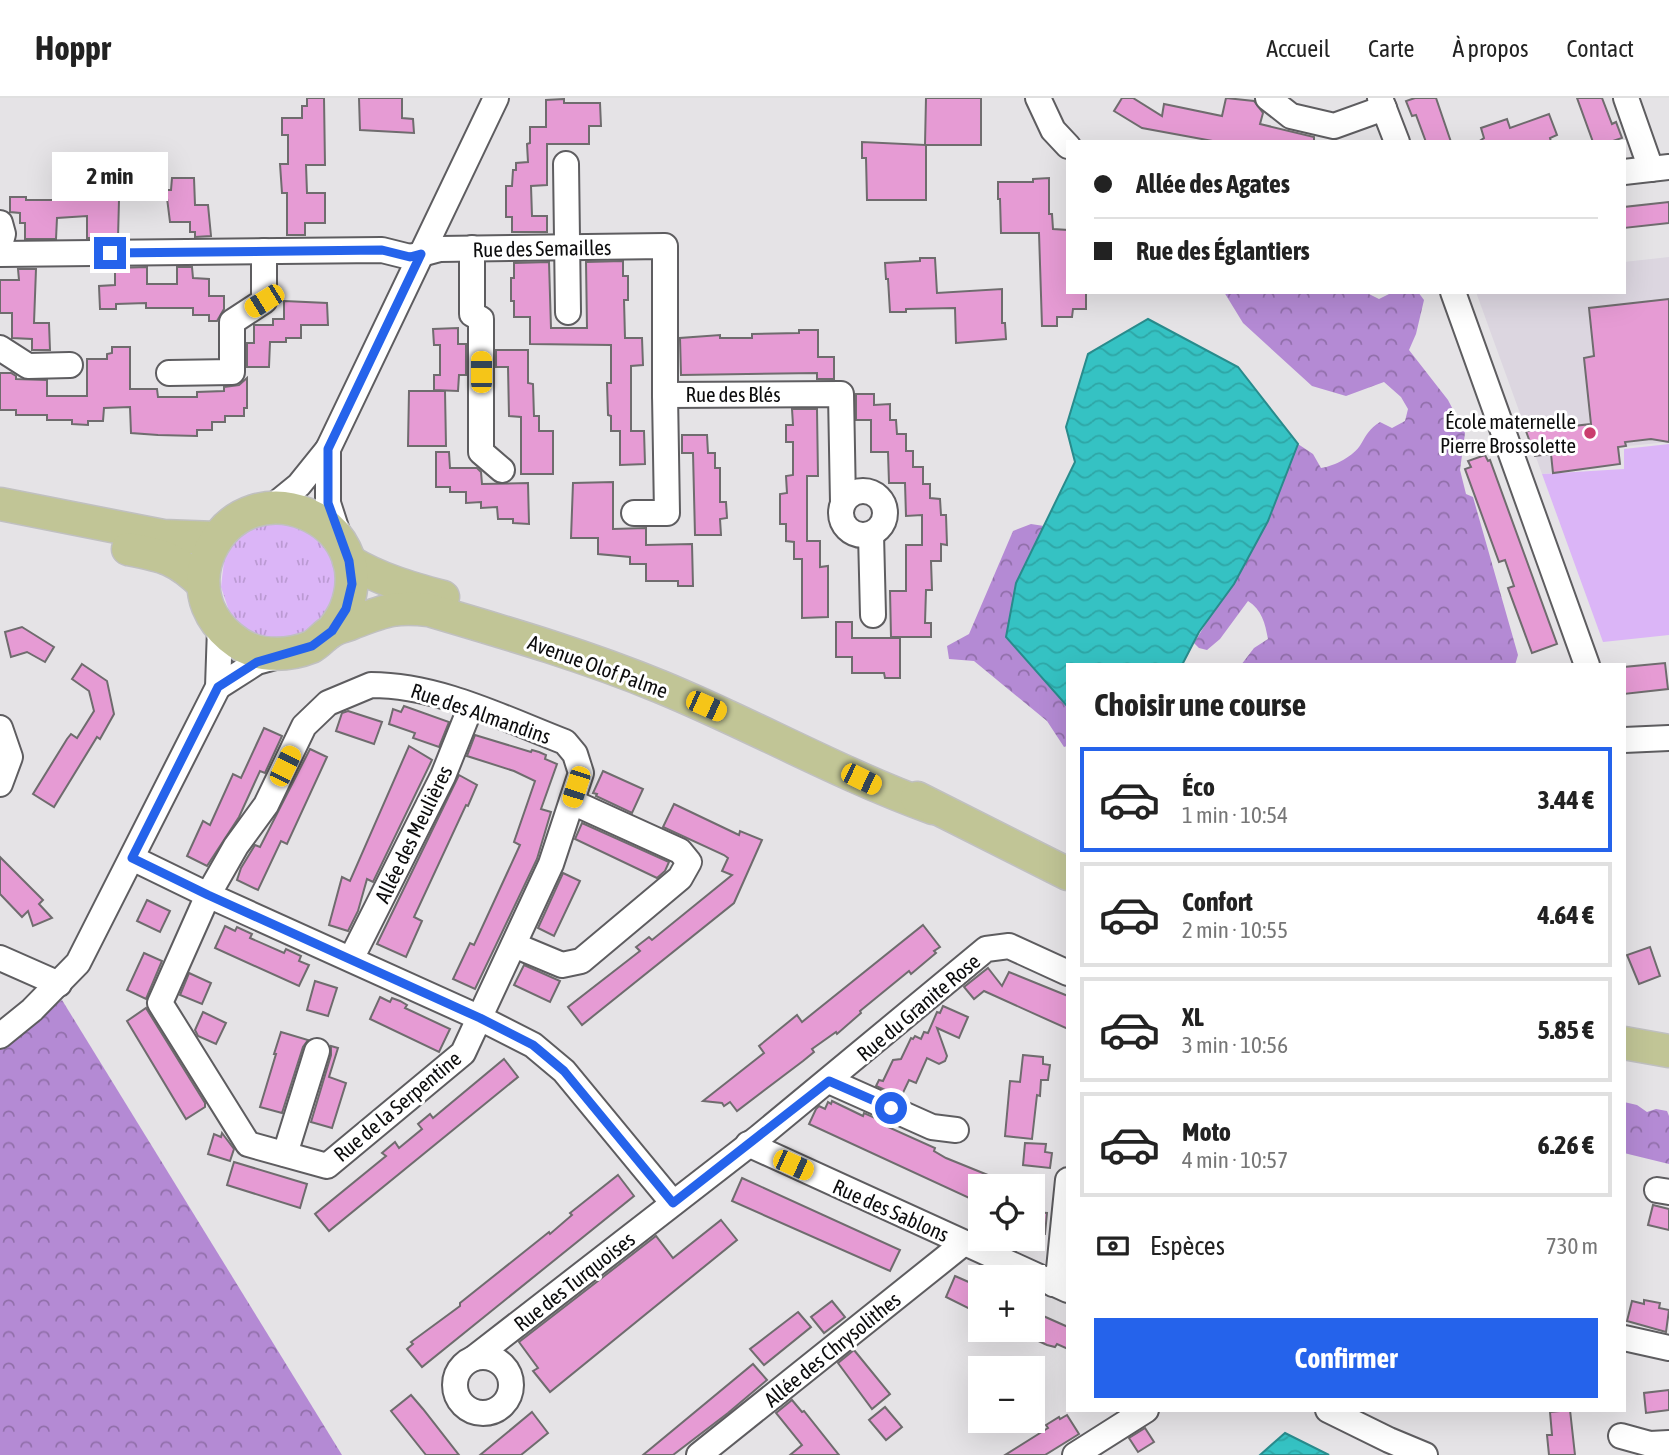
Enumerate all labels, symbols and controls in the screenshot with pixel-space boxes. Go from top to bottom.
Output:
text: Hoppr [35,29,111,67]
text: Accueil [1266,35,1330,62]
text: Carte [1368,35,1414,62]
text: À propos [1452,35,1528,62]
text: Contact [1566,35,1634,62]
callout: 2 min [52,152,168,200]
text: 2 min [87,163,133,189]
text: Allée des Agates [1136,169,1290,199]
street label: Rue des Semailles [472,235,612,261]
text: Rue des Églantiers [1136,236,1310,266]
route end [94,237,126,269]
car [241,281,288,321]
car [471,351,492,393]
street label: Rue des Blés [685,382,781,406]
place label: École maternelle Pierre Brossolette [1440,409,1576,457]
marker: École maternelle Pierre Brossolette [1582,425,1598,441]
street label: Avenue Olof Palme [525,630,671,702]
street label: Rue des Almandins [408,678,554,748]
text: Choisir une course [1094,686,1306,723]
car [683,688,730,724]
car [267,743,304,789]
car [838,760,885,798]
street label: Allée des Meulières [369,761,457,907]
car [560,764,593,810]
icon: car [1098,768,1161,831]
text: Éco [1182,772,1215,802]
text: 3.44 € [1537,785,1594,815]
text: 1 min · 10:54 [1182,802,1288,828]
icon: car [1098,883,1161,946]
text: Confort [1182,887,1253,917]
text: 4.64 € [1537,900,1594,930]
text: 2 min · 10:55 [1182,917,1288,943]
street label: Rue du Granite Rose [852,949,984,1065]
icon: car [1098,998,1161,1061]
text: XL [1182,1002,1204,1032]
text: 5.85 € [1537,1015,1594,1045]
text: 3 min · 10:56 [1182,1032,1288,1058]
street label: Rue de la Serpentine [329,1046,465,1166]
route start [875,1092,907,1124]
icon: car [1098,1113,1161,1176]
text: Moto [1182,1117,1231,1147]
text: 6.26 € [1537,1130,1594,1160]
car [770,1147,817,1183]
text: 4 min · 10:57 [1182,1147,1288,1173]
street label: Rue des Sablons [829,1174,953,1246]
map controls [968,1174,1045,1433]
button: locate [968,1174,1045,1251]
street label: Rue des Turquoises [509,1226,639,1336]
icon: cash [1094,1227,1132,1265]
text: Espèces [1150,1231,1225,1261]
text: 730 m [1546,1233,1598,1259]
button: + [968,1265,1045,1342]
street label: Allée des Chrysolithes [759,1287,905,1411]
button: Confirmer [1094,1318,1598,1398]
button: − [968,1356,1045,1433]

